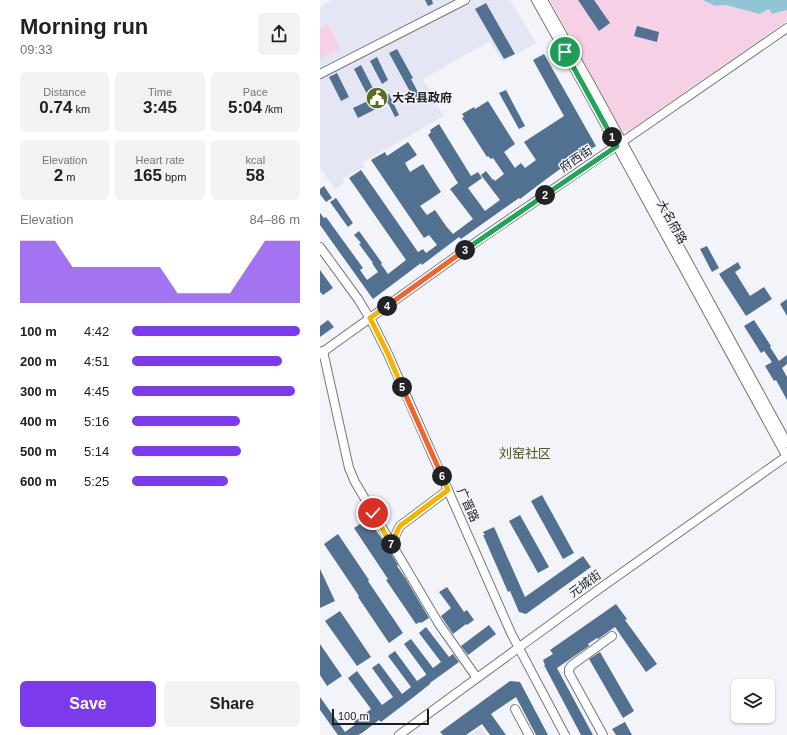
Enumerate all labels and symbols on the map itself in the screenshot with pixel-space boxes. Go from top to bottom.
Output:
pin [548,35,582,69]
public building icon: 大名县政府 [364,85,390,111]
place label: 大名县政府 [392,91,452,105]
pin: 1 [602,127,622,147]
street label: 府西街 [557,143,595,175]
pin: 2 [535,185,555,205]
street label: 大名府路 [654,198,690,246]
pin: 3 [455,240,475,260]
pin: 4 [377,296,397,316]
pin: 5 [392,377,412,397]
district label: 刘窑社区 [499,446,551,461]
pin: 6 [432,466,452,486]
street label: 广晋路 [454,486,482,524]
pin [356,496,390,530]
pin: 7 [381,534,401,554]
street label: 元城街 [566,568,604,600]
scale bar [332,707,429,726]

